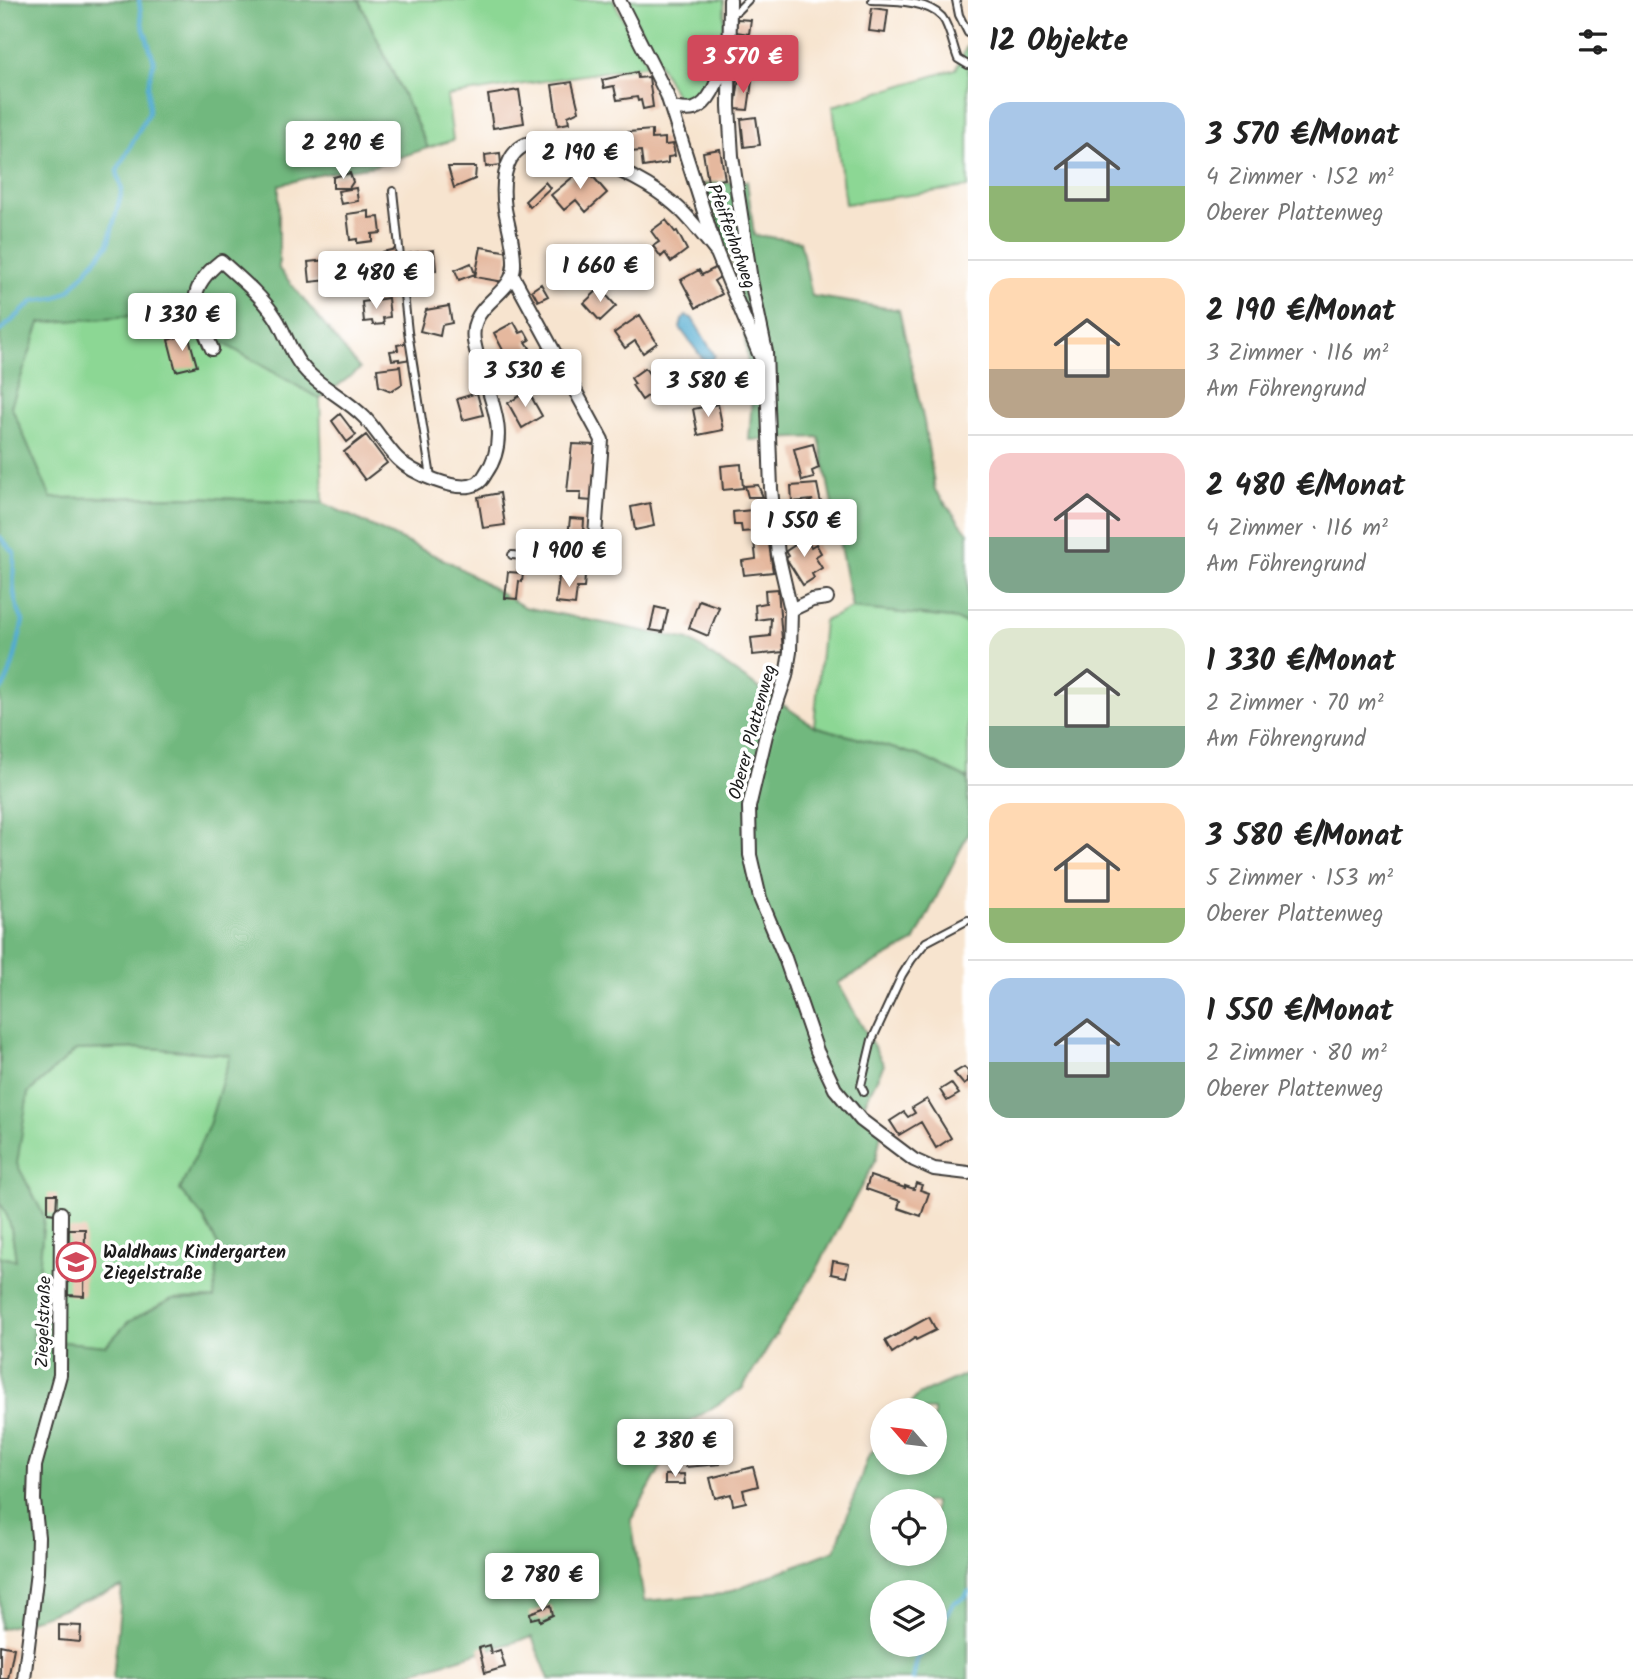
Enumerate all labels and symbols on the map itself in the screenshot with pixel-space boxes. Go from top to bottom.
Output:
pin: 3 570 € [678,36,808,95]
pin: 2 290 € [278,122,408,181]
pin: 2 190 € [515,132,645,191]
street label: Pfeifferhofweg [698,180,763,293]
pin: 1 660 € [535,244,665,304]
pin: 2 480 € [311,252,441,311]
pin: 1 330 € [117,294,247,353]
pin: 3 530 € [460,350,590,409]
pin: 3 580 € [643,360,773,419]
pin: 1 550 € [739,500,869,559]
pin: 1 900 € [504,530,634,589]
street label: Oberer Plattenweg [721,662,785,803]
place label: Waldhaus Kindergarten Ziegelstraße [103,1239,286,1289]
school or university icon: Waldhaus Kindergarten Ziegelstraße [55,1241,97,1283]
street label: Ziegelstraße [28,1275,61,1369]
north arrow [870,1398,947,1475]
pin: 2 380 € [610,1420,740,1479]
pin: 2 780 € [477,1554,607,1613]

